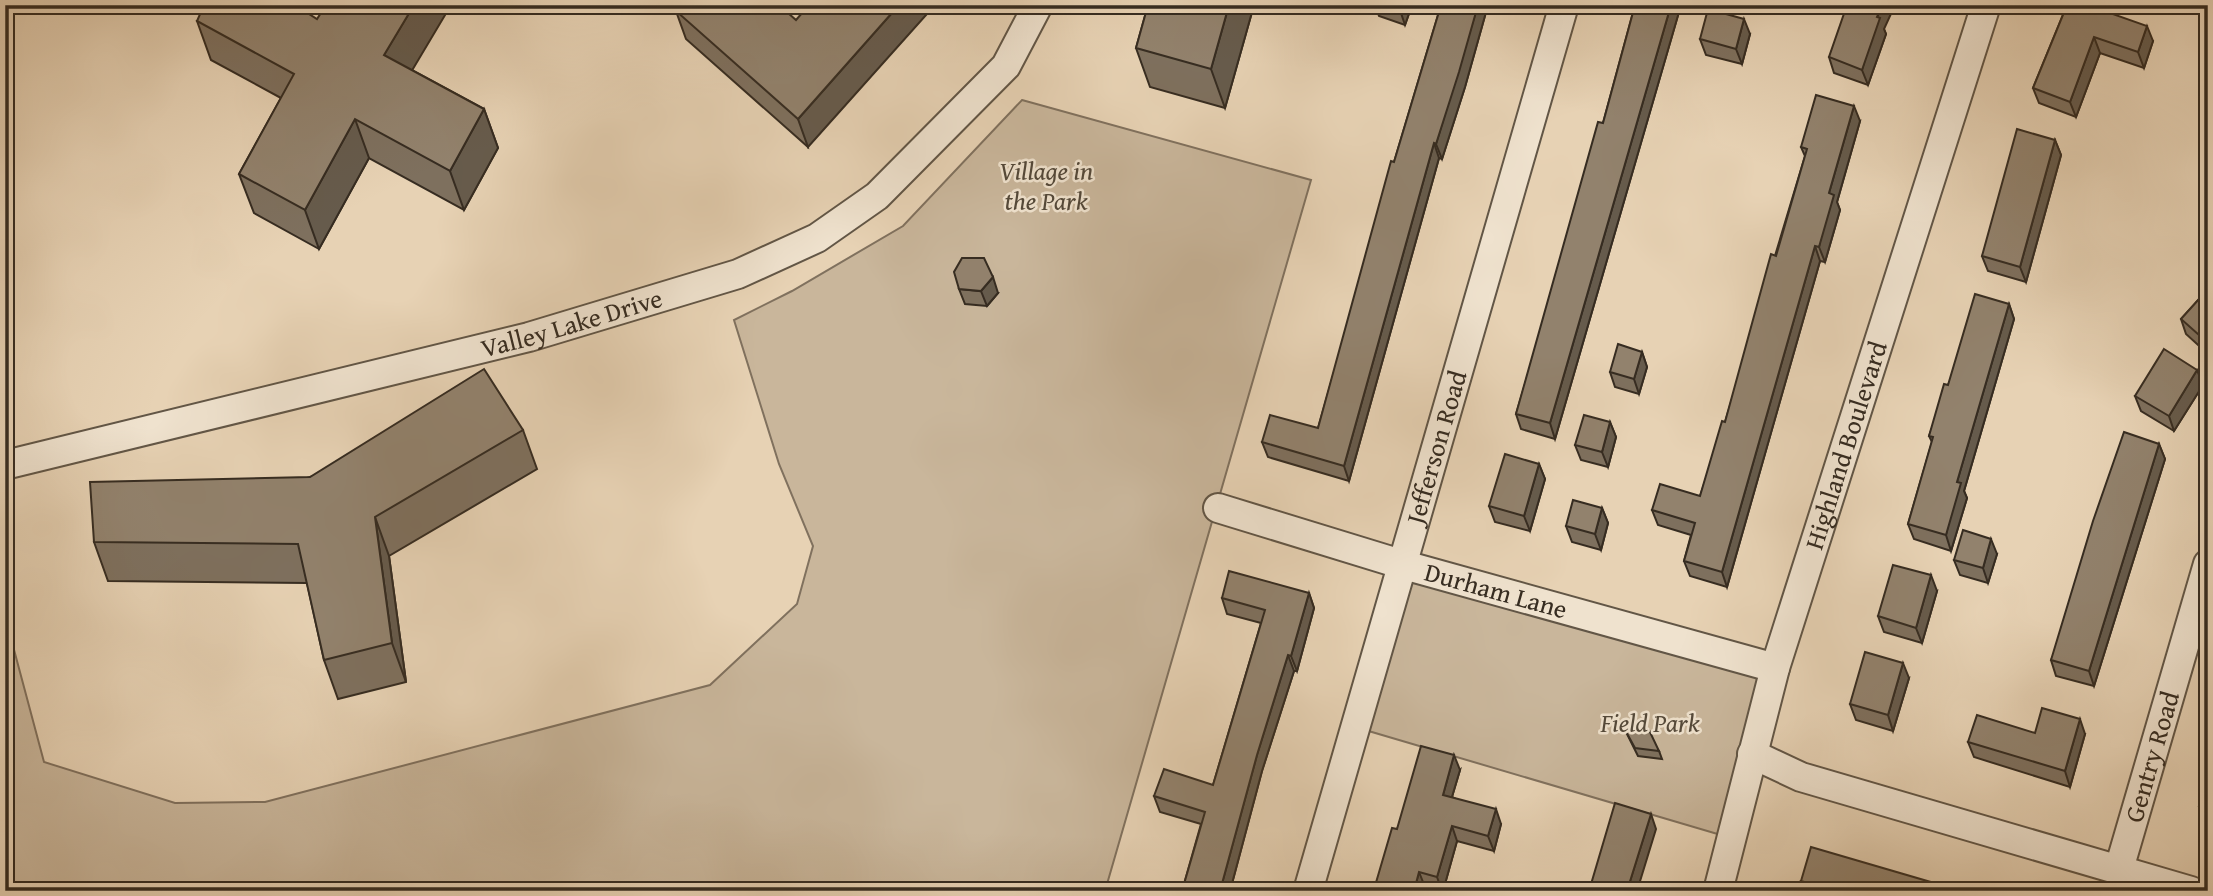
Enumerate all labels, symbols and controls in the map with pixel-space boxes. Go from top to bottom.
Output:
park label: Village in the Park [999,151,1093,220]
street label: Valley Lake Drive [477,278,667,367]
street label: Highland Boulevard [1794,336,1897,554]
street label: Jefferson Road [1394,365,1477,531]
street label: Durham Lane [1420,552,1572,628]
street label: Gentry Road [2114,686,2189,827]
park label: Field Park [1600,703,1700,742]

